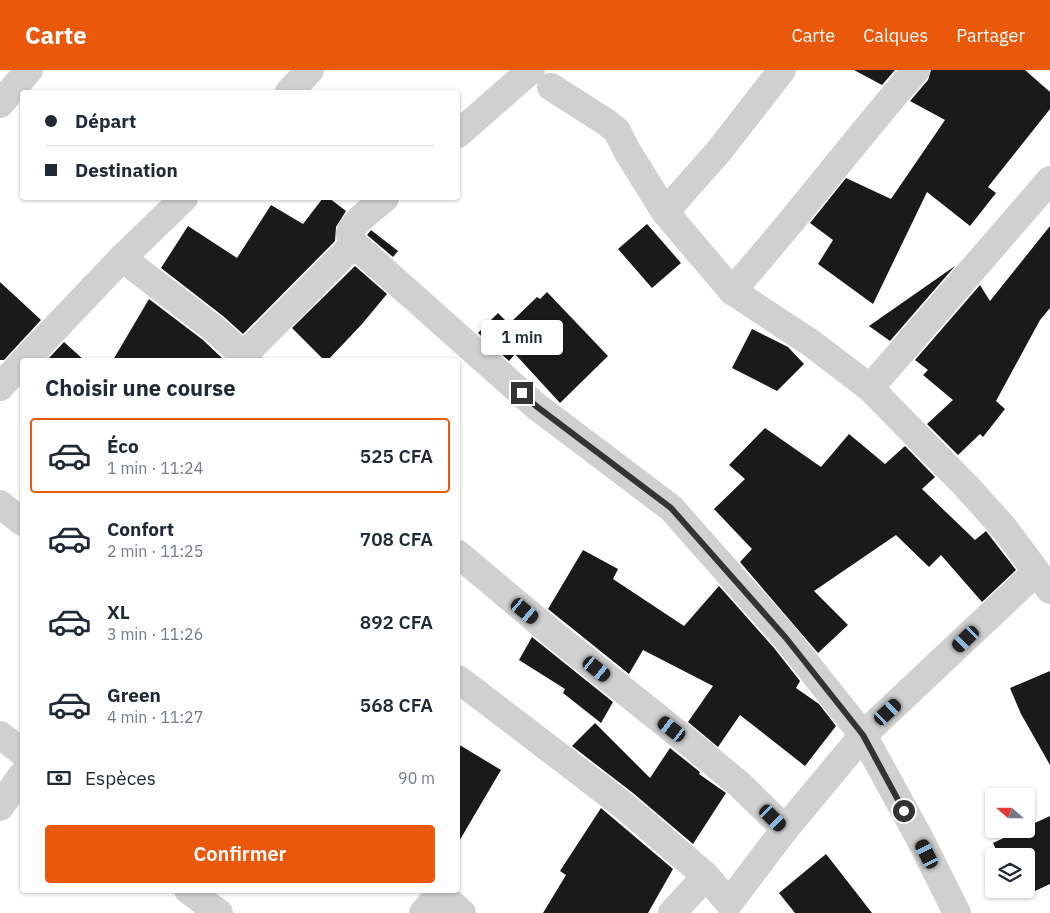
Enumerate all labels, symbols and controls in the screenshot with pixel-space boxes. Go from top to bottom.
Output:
text: Carte [25,19,87,51]
text: Carte [792,24,835,47]
text: Calques [863,24,928,47]
text: Partager [956,24,1025,47]
text: Départ [75,109,136,133]
text: Destination [75,158,178,182]
callout: 1 min [481,320,563,356]
text: 1 min [501,327,543,347]
text: Choisir une course [45,373,236,402]
route end [511,382,533,404]
icon: car [47,433,92,478]
text: Éco [107,434,139,458]
text: 525 CFA [360,444,433,468]
text: 1 min · 11:24 [107,458,203,478]
icon: car [47,516,92,561]
text: Confort [107,517,174,541]
text: 708 CFA [360,527,433,551]
text: 2 min · 11:25 [107,541,203,561]
car [508,596,541,626]
icon: car [47,599,92,644]
text: XL [107,600,130,624]
text: 892 CFA [360,610,433,634]
car [949,623,982,655]
text: 3 min · 11:26 [107,624,203,644]
car [580,654,613,684]
icon: car [47,682,92,727]
text: Green [107,683,161,707]
text: 568 CFA [360,693,433,717]
car [871,696,904,728]
text: 4 min · 11:27 [107,707,203,727]
car [655,714,688,744]
icon: cash [45,764,73,792]
text: Espèces [85,766,156,790]
text: 90 m [398,768,435,788]
north arrow [985,788,1035,838]
map controls [985,788,1035,898]
route start [893,800,915,822]
car [757,802,788,834]
button: Confirmer [45,825,435,883]
car [913,837,940,871]
button: layers [985,848,1035,898]

